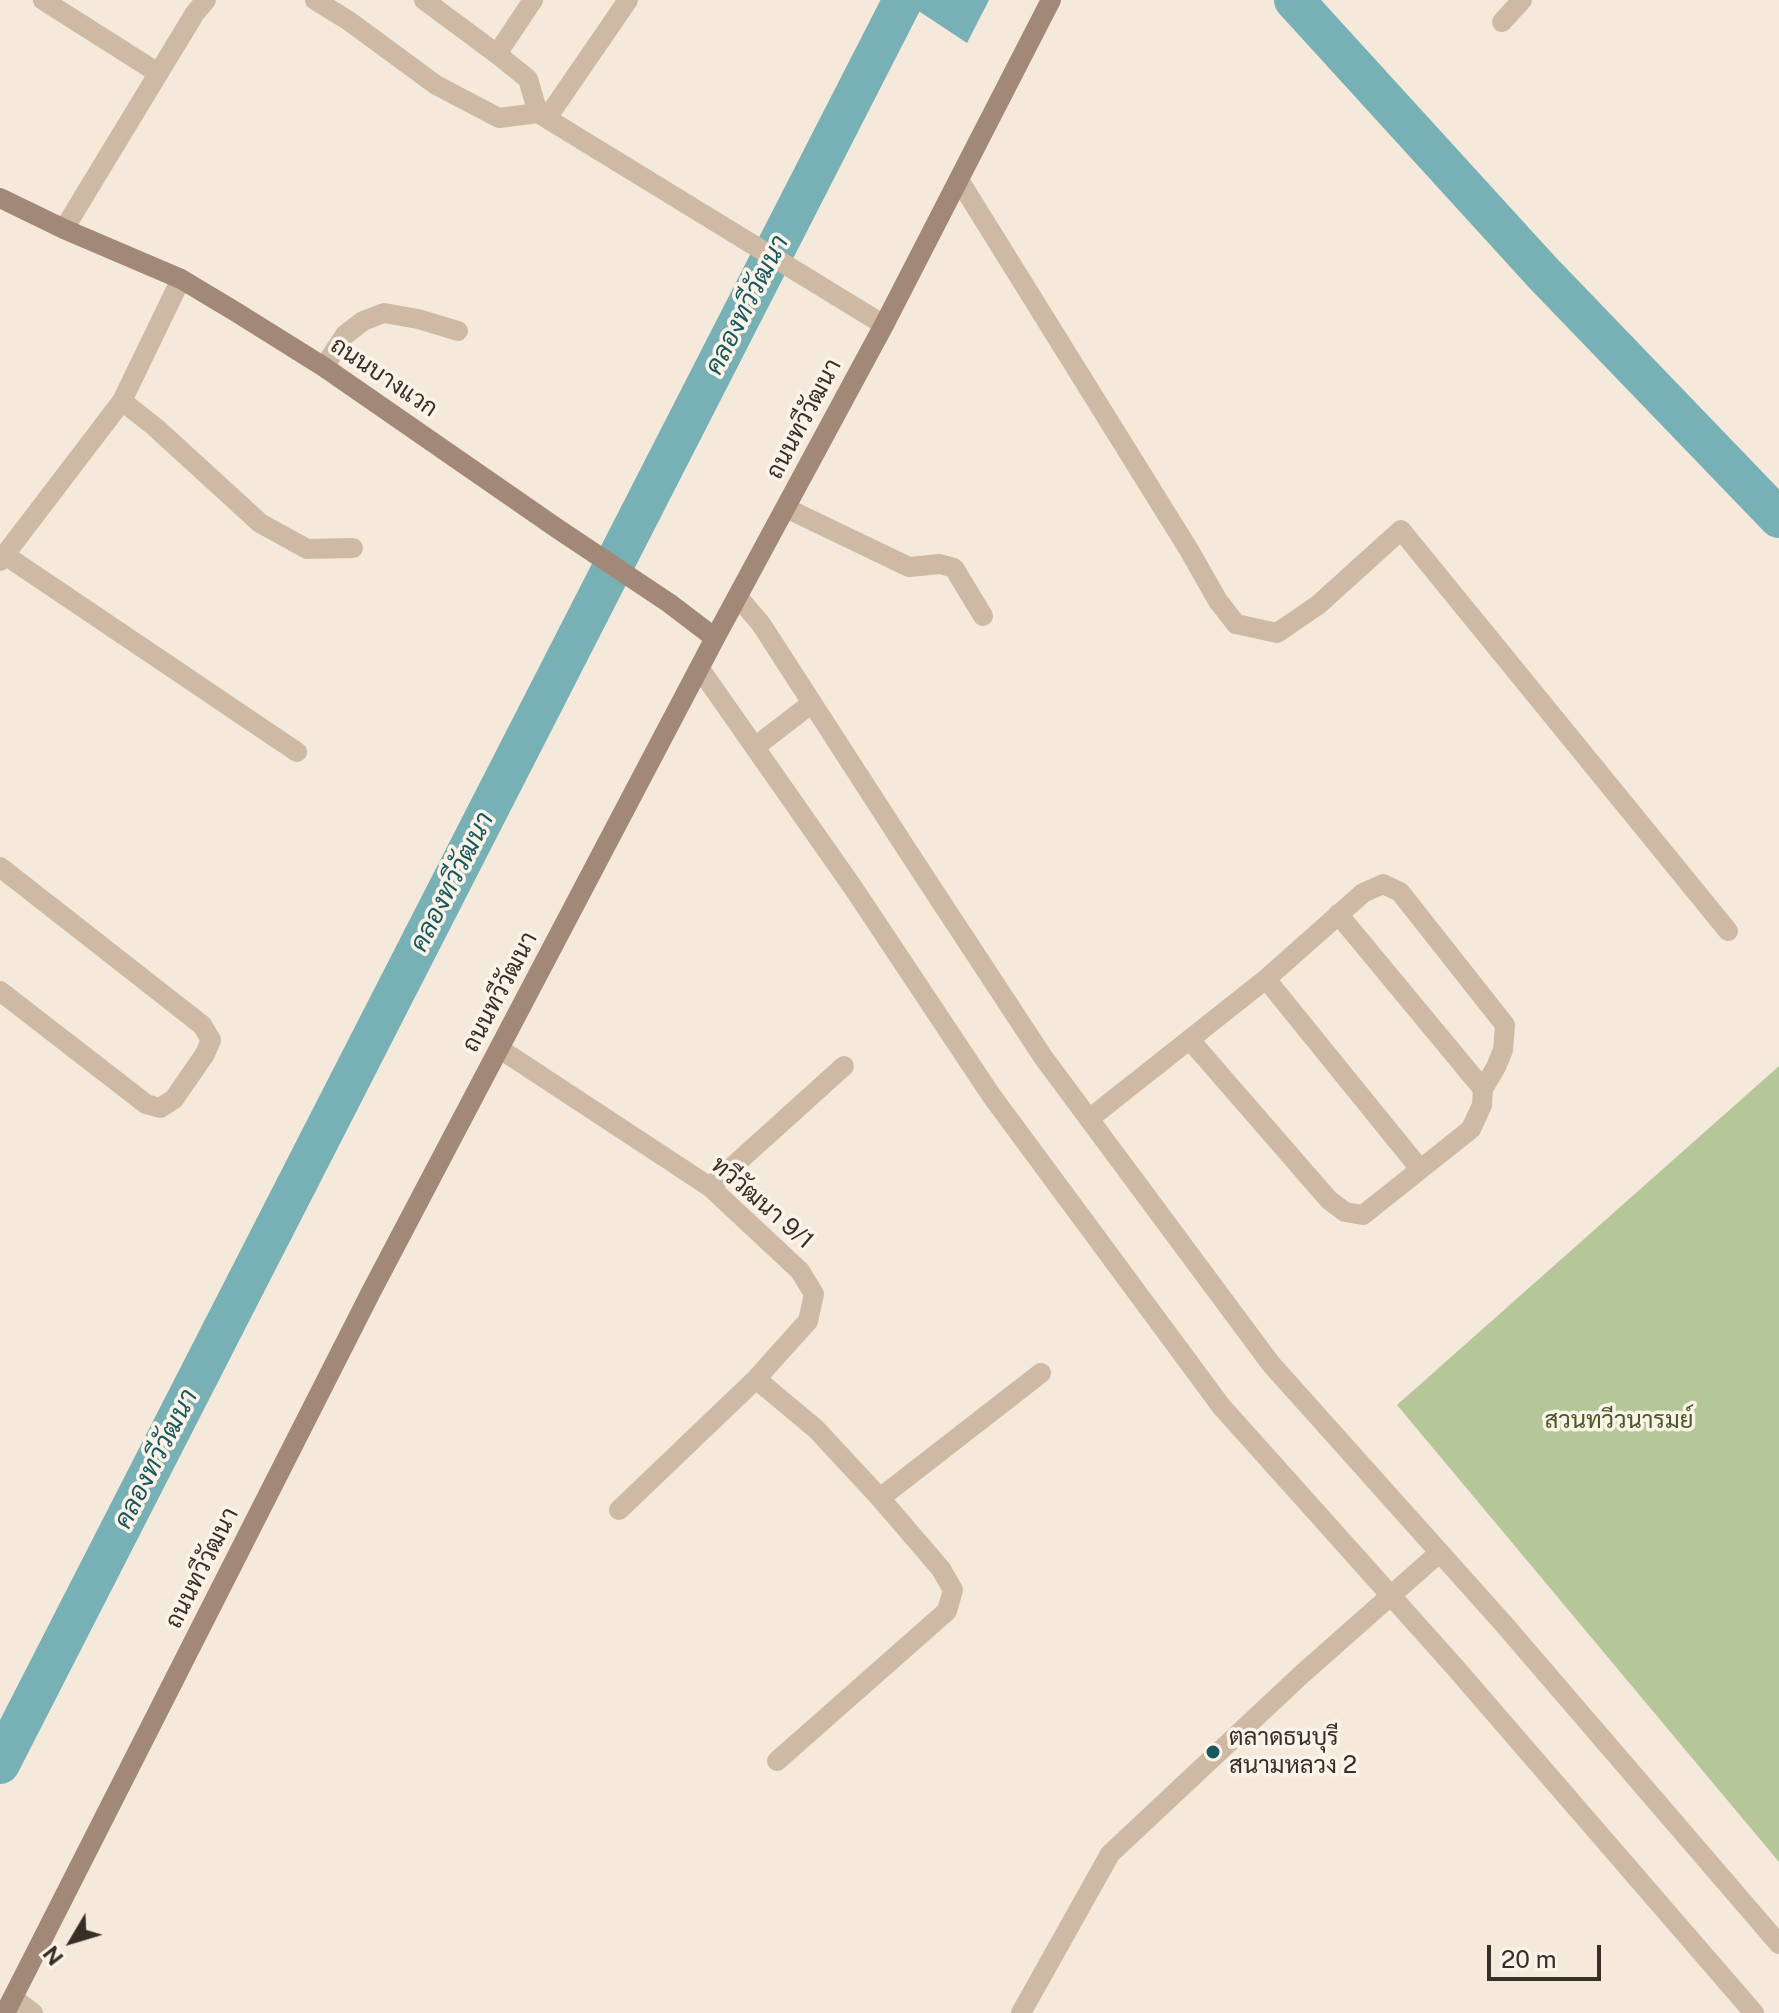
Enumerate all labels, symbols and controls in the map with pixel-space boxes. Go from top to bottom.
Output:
water label: คลองทวีวัฒนา [699,230,795,380]
street label: ถนนบางแวก [325,331,443,423]
street label: ถนนทวีวัฒนา [760,354,848,484]
water label: คลองทวีวัฒนา [404,807,500,957]
street label: ถนนทวีวัฒนา [456,927,544,1057]
street label: ทวีวัฒนา 9/1 [705,1151,819,1255]
water label: คลองทวีวัฒนา [108,1384,204,1534]
park label: สวนทวีวนารมย์ [1545,1407,1693,1435]
street label: ถนนทวีวัฒนา [159,1503,245,1633]
place label: ตลาดธนบุรี สนามหลวง 2 [1229,1724,1357,1780]
marker: ตลาดธนบุรี สนามหลวง 2 [1204,1743,1222,1761]
north arrow [32,1901,112,1981]
scale bar [1491,1929,1605,1979]
text: N [38,1941,69,1971]
text: 20 m [1501,1945,1557,1973]

